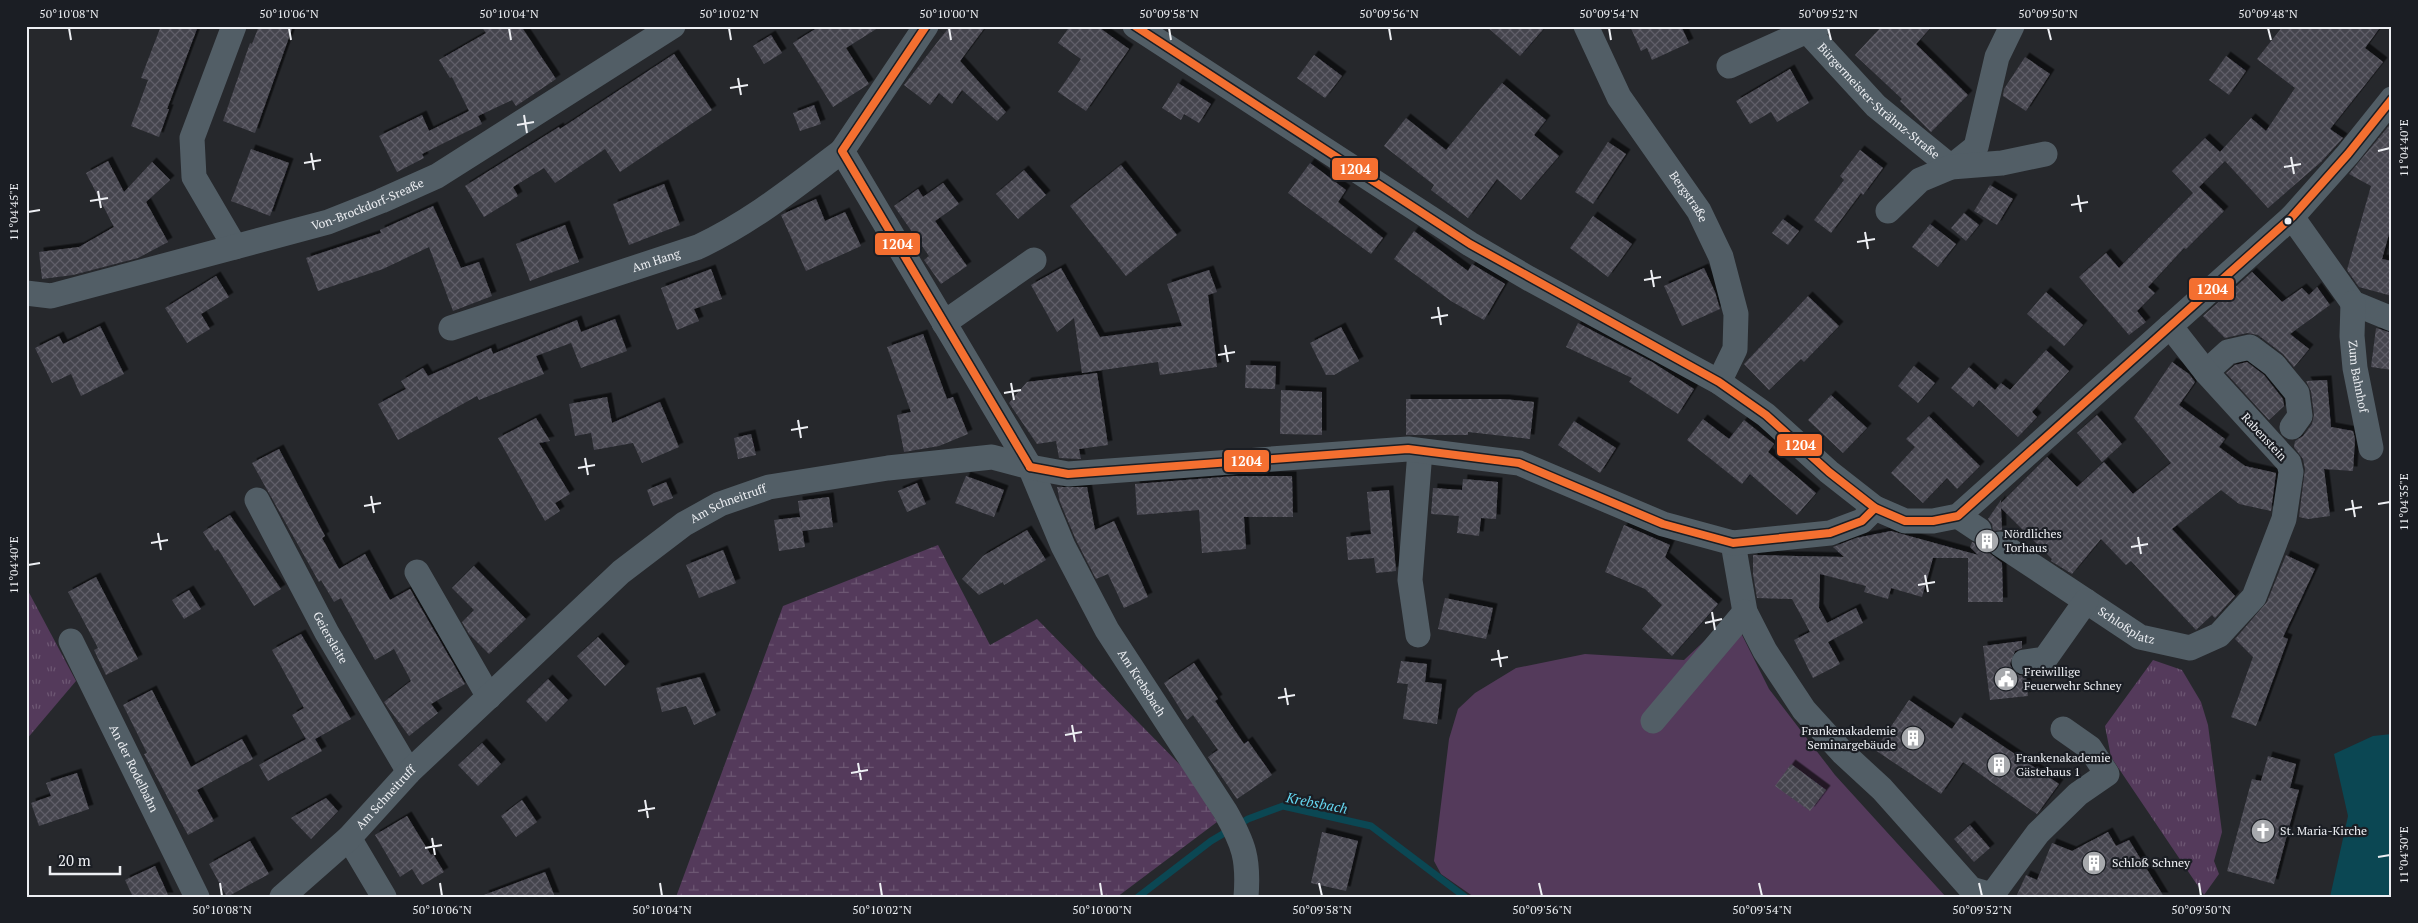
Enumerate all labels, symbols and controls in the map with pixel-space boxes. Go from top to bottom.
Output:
text: 50°10'08"N [39,6,99,21]
text: 50°10'06"N [259,6,319,21]
text: 50°10'04"N [479,6,539,21]
text: 50°10'02"N [699,6,759,21]
text: 50°10'00"N [919,6,979,21]
text: 50°09'58"N [1139,6,1199,21]
text: 50°09'56"N [1359,6,1419,21]
text: 50°09'54"N [1579,6,1639,21]
text: 50°09'52"N [1798,6,1858,21]
text: 50°09'50"N [2018,6,2078,21]
text: 50°09'48"N [2238,6,2298,21]
street label: Bürgermeister-Strähnz-Straße [1815,40,1943,162]
text: 11°04'40"E [2396,119,2411,177]
line badge: 1204 [1331,157,1379,181]
text: 1204 [1339,159,1371,178]
street label: Bergstraße [1666,168,1711,225]
street label: Von-Brockdorf-Sreaße [310,175,426,233]
text: 11°04'45"E [6,183,21,241]
unlabelled marker [2283,216,2293,226]
line badge: 1204 [874,232,921,256]
text: 1204 [881,234,913,253]
street label: Am Hang [630,245,683,275]
line badge: 1204 [2188,277,2235,301]
text: 1204 [2196,279,2228,298]
street label: Zum Bahnhof [2345,340,2372,415]
street label: Rabenstein [2238,410,2290,464]
line badge: 1204 [1776,433,1823,457]
text: 1204 [1784,435,1816,454]
line badge: 1204 [1223,449,1270,473]
text: 1204 [1230,451,1262,470]
text: 11°04'35"E [2396,473,2411,531]
street label: Am Schneitruff [687,480,769,526]
place label: Nördliches Torhaus [2004,526,2062,555]
building icon: Nördliches Torhaus [1974,528,2000,554]
text: 11°04'40"E [6,536,21,594]
street label: Schloßplatz [2095,603,2156,647]
street label: Geiersleite [310,609,351,666]
street label: Am Krebsbach [1115,646,1169,719]
place label: Freiwillige Feuerwehr Schney [2024,664,2122,693]
public building icon: Freiwillige Feuerwehr Schney [1993,666,2019,692]
street label: An der Rodelbahn [106,722,162,814]
place label: Frankenakademie Seminargebäude [1801,723,1896,752]
building icon: Frankenakademie Seminargebäude [1900,725,1926,751]
place label: Frankenakademie Gästehaus 1 [2016,750,2111,779]
building icon: Frankenakademie Gästehaus 1 [1986,752,2012,778]
street label: Am Schneitruff [352,761,419,832]
water label: Krebsbach [1284,787,1349,818]
church icon: St. Maria-Kirche [2250,818,2276,844]
place label: St. Maria-Kirche [2280,823,2367,838]
text: 11°04'30"E [2396,826,2411,884]
scale bar [50,843,120,875]
text: 20 m [58,850,91,870]
building icon: Schloß Schney [2081,850,2107,876]
place label: Schloß Schney [2112,855,2191,870]
text: 50°10'08"N [192,902,252,917]
text: 50°10'06"N [412,902,472,917]
text: 50°10'04"N [632,902,692,917]
text: 50°10'02"N [852,902,912,917]
text: 50°10'00"N [1072,902,1132,917]
text: 50°09'58"N [1292,902,1352,917]
text: 50°09'56"N [1512,902,1572,917]
text: 50°09'54"N [1732,902,1792,917]
text: 50°09'52"N [1952,902,2012,917]
text: 50°09'50"N [2171,902,2231,917]

